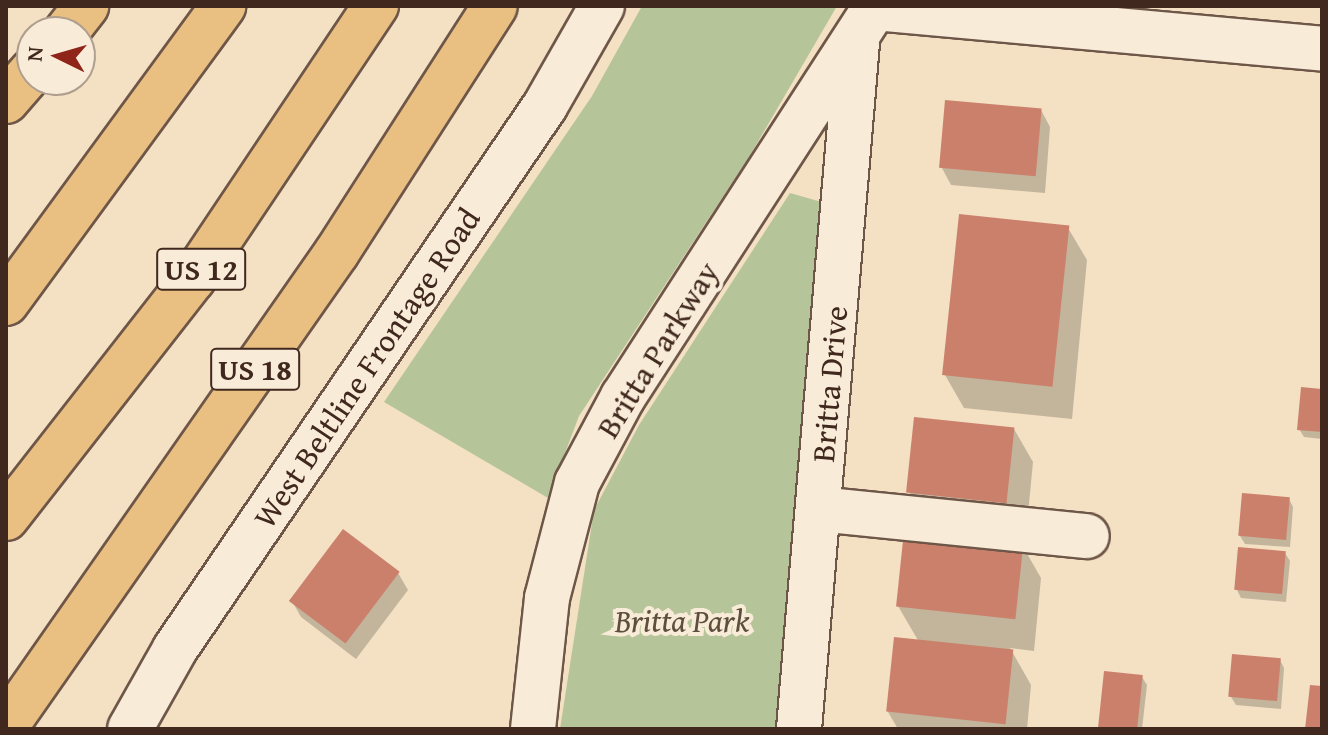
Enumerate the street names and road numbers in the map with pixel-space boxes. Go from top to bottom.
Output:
street label: West Beltline Frontage Road [246,201,488,535]
road number: US 12 [155,243,247,295]
street label: Britta Parkway [589,255,727,445]
street label: Britta Drive [804,304,856,464]
road number: US 18 [209,343,301,395]

